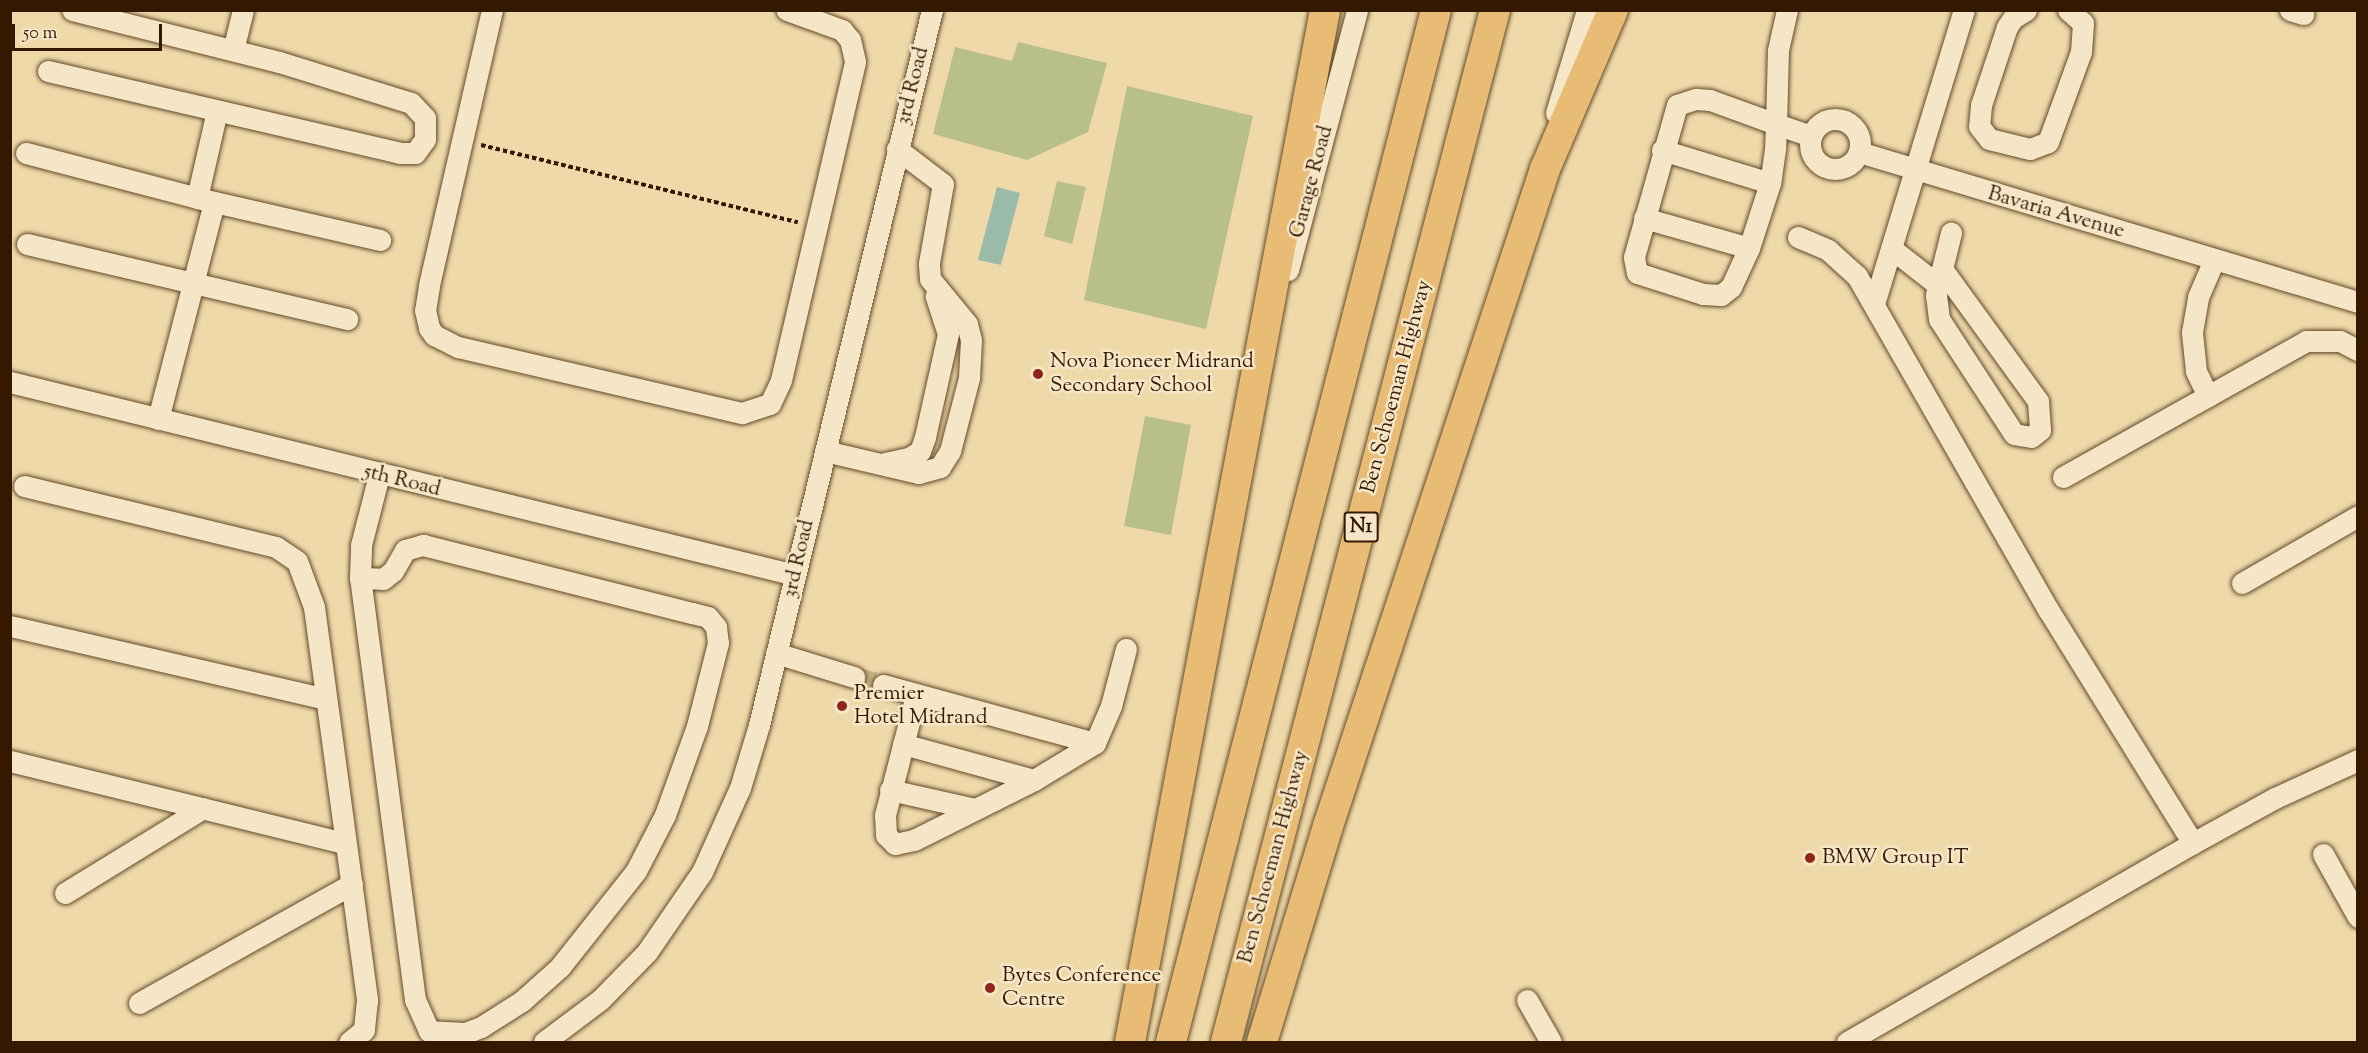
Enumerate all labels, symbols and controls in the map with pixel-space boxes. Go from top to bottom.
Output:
scale bar [15,12,165,50]
text: 50 m [23,21,57,47]
street label: 3rd Road [891,44,935,128]
street label: Garage Road [1285,123,1339,241]
street label: Bavaria Avenue [1985,181,2127,245]
street label: Ben Schoeman Highway [1356,278,1438,496]
place label: Nova Pioneer Midrand Secondary School [1050,349,1254,399]
marker: Nova Pioneer Midrand Secondary School [1031,367,1045,381]
street label: 5th Road [361,459,443,503]
road number: N1 [1343,510,1379,544]
street label: 3rd Road [778,517,820,601]
place label: Premier Hotel Midrand [854,681,988,731]
marker: Premier Hotel Midrand [835,699,849,713]
street label: Ben Schoeman Highway [1233,748,1315,966]
place label: BMW Group IT [1822,845,1968,871]
marker: BMW Group IT [1803,851,1817,865]
place label: Bytes Conference Centre [1002,963,1161,1013]
marker: Bytes Conference Centre [983,981,997,995]

